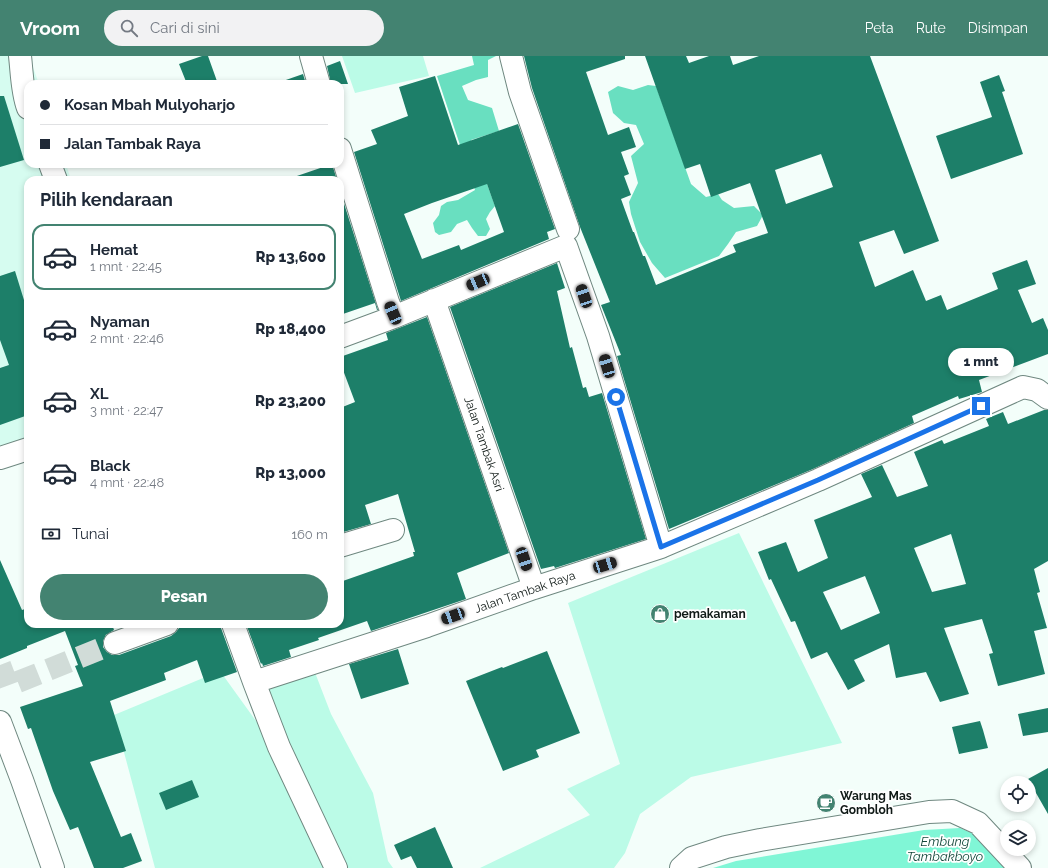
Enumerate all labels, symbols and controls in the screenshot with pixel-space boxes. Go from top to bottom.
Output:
search box [104,10,384,46]
text: Vroom [20,17,80,39]
icon: search [118,17,140,39]
text: Cari di sini [150,19,220,37]
text: Peta [865,20,894,36]
text: Rute [916,20,946,36]
text: Disimpan [968,20,1028,36]
text: Kosan Mbah Mulyoharjo [64,96,235,114]
text: Jalan Tambak Raya [64,135,201,153]
text: Pilih kendaraan [40,189,173,210]
icon: car [42,239,78,275]
text: Hemat [90,241,138,259]
text: Rp 13,600 [255,248,326,266]
text: 1 mnt · 22:45 [90,259,162,274]
car [465,272,491,292]
car [574,283,594,309]
car [383,300,403,326]
icon: car [42,311,78,347]
text: Nyaman [90,313,150,331]
text: Rp 18,400 [255,320,326,338]
text: 2 mnt · 22:46 [90,331,164,346]
callout: 1 mnt [948,348,1014,376]
car [598,353,616,379]
text: 1 mnt [963,354,999,369]
icon: car [42,383,78,419]
text: XL [90,385,108,403]
route start [607,388,625,406]
text: Rp 23,200 [255,392,326,410]
street label: Jalan Tambak Asri [461,395,507,493]
route end [972,397,990,415]
text: 3 mnt · 22:47 [90,403,163,418]
icon: car [42,455,78,491]
text: Black [90,457,130,475]
text: Rp 13,000 [255,464,326,482]
text: 4 mnt · 22:48 [90,475,164,490]
icon: cash [40,523,62,545]
text: Tunai [72,525,109,543]
text: 160 m [291,527,328,542]
car [514,546,534,572]
car [592,556,618,574]
street label: Jalan Tambak Raya [473,568,577,616]
button: Pesan [40,574,328,620]
shop icon: pemakaman [649,603,671,625]
car [440,606,466,626]
place label: pemakaman [674,607,746,621]
map controls [1000,776,1036,856]
button: locate [1000,776,1036,812]
place label: Warung Mas Gombloh [840,789,912,817]
cafe icon: Warung Mas Gombloh [815,792,837,814]
button: layers [1000,820,1036,856]
water label: Embung Tambakboyo [907,834,983,864]

